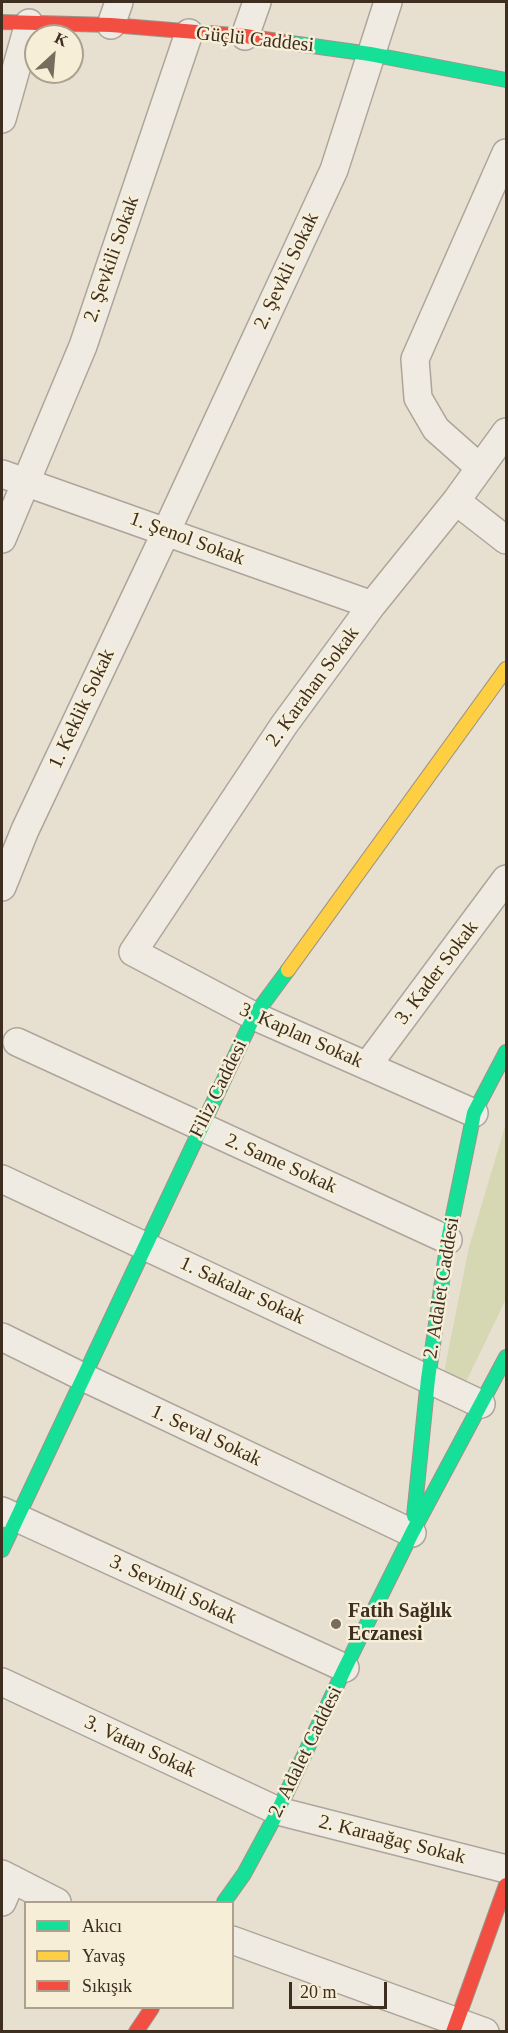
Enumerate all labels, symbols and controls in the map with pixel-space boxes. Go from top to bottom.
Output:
street label: Güçlü Caddesi [195,22,315,58]
north arrow [24,24,84,84]
text: K [52,29,71,50]
street label: 2. Şevkili Sokak [79,193,145,325]
street label: 2. Şevkli Sokak [249,209,325,333]
street label: 1. Şenol Sokak [126,507,248,571]
street label: 2. Karahan Sokak [261,622,365,752]
street label: 1. Keklik Sokak [44,645,120,773]
street label: 3. Kader Sokak [390,916,484,1030]
street label: 3. Kaplan Sokak [235,998,367,1074]
street label: Filiz Caddesi [185,1036,253,1142]
street label: 2. Same Sokak [222,1129,340,1199]
street label: 2. Adalet Caddesi [419,1216,465,1360]
street label: 1. Sakalar Sokak [176,1252,308,1330]
street label: 1. Seval Sokak [147,1400,265,1472]
street label: 3. Sevimli Sokak [106,1550,240,1630]
place label: Fatih Sağlık Eczanesi [348,1600,452,1647]
marker: Fatih Sağlık Eczanesi [329,1617,343,1631]
street label: 2. Adalet Caddesi [264,1683,348,1821]
street label: 3. Vatan Sokak [80,1711,200,1783]
street label: 2. Karaağaç Sokak [316,1810,468,1870]
legend [24,1901,234,2009]
text: Akıcı [82,1916,122,1936]
text: Yavaş [82,1946,125,1966]
scale bar [292,1970,390,2008]
text: Sıkışık [82,1976,132,1996]
text: 20 m [300,1982,337,2002]

